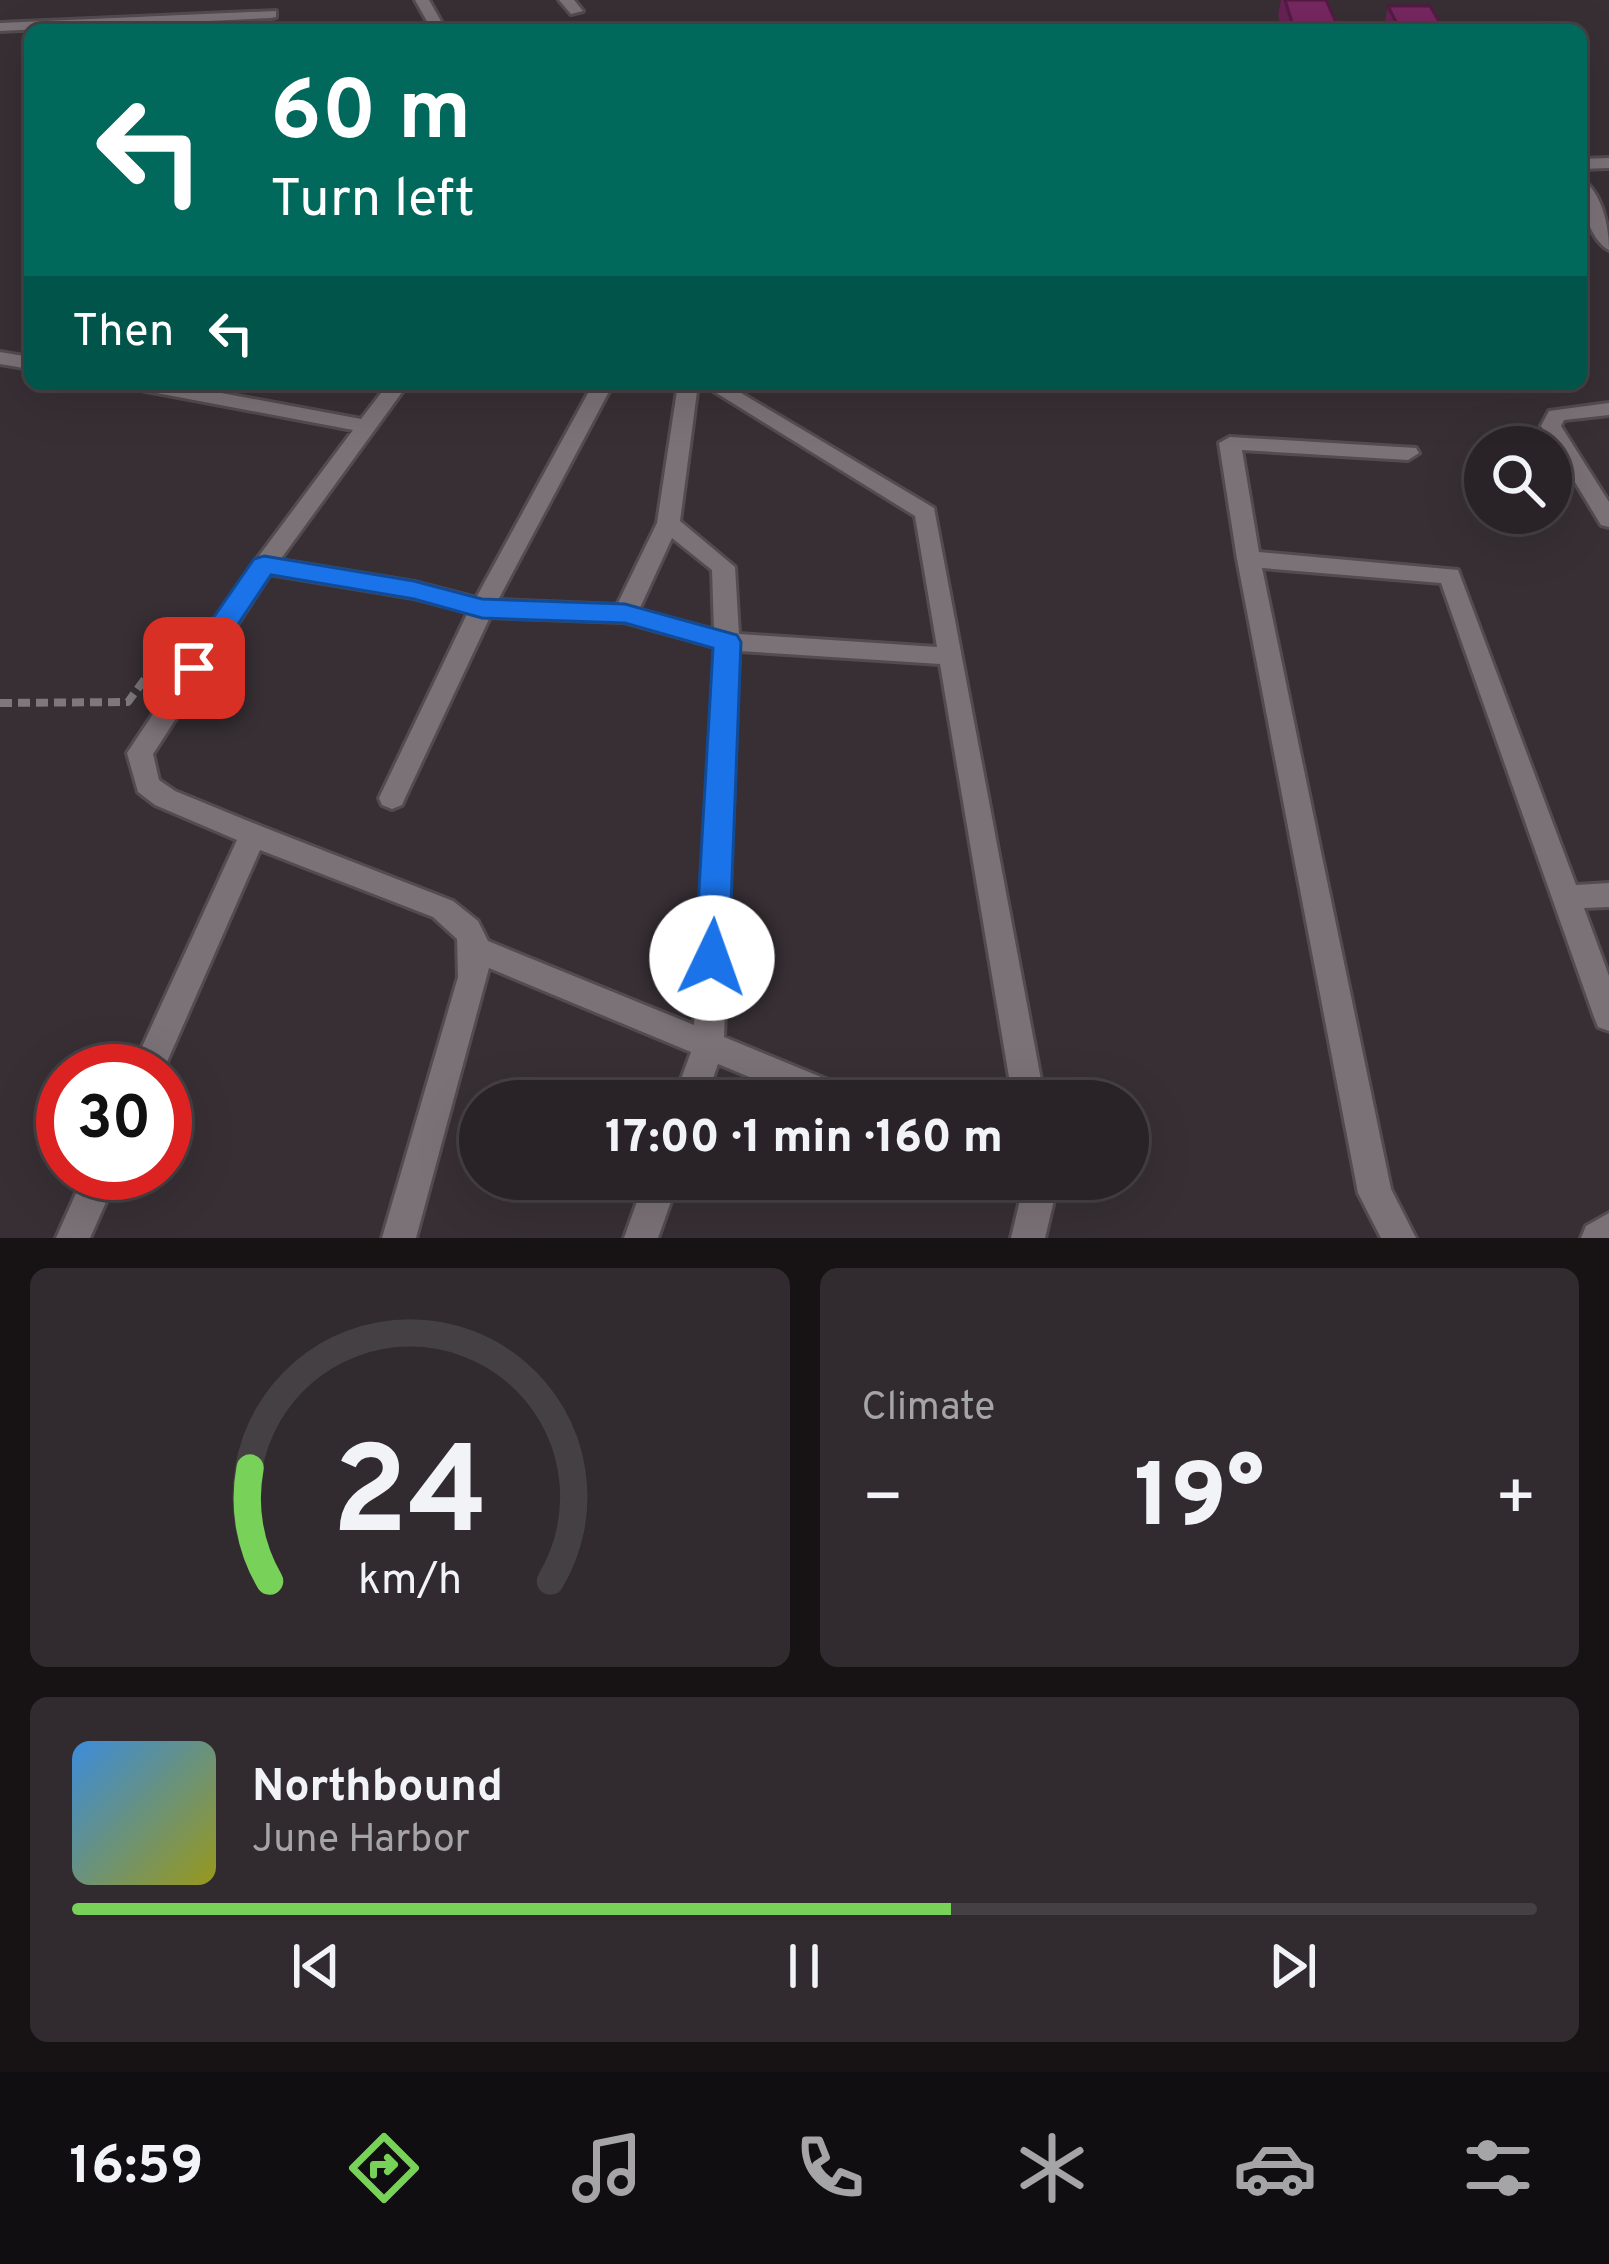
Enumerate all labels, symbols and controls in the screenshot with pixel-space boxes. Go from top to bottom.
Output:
text: 60 m [270,63,471,169]
icon: left [72,72,228,228]
text: Turn left [270,167,475,236]
icon: left [198,300,264,366]
text: Then [72,305,174,362]
map controls [1464,426,1572,534]
button: search [1464,426,1572,534]
pin [143,617,245,719]
icon: arrive [161,635,227,701]
position arrow [649,895,775,1021]
speed limit sign: 30 [36,1044,192,1200]
text: 17:00 · 1 min · 160 m [605,1111,1003,1168]
text: Climate [862,1385,995,1434]
text: 24 [331,1420,488,1578]
text: 19° [1134,1445,1264,1558]
text: − [862,1460,904,1543]
text: + [1494,1460,1537,1543]
text: km/h [358,1554,462,1608]
text: Northbound [252,1760,503,1817]
text: June Harbor [252,1817,470,1866]
icon: previous [283,1933,349,1999]
icon: pause [771,1933,837,1999]
icon: next [1260,1933,1326,1999]
icon: directions [342,2126,426,2210]
icon: music [565,2126,649,2210]
icon: phone [788,2126,872,2210]
icon: climate [1010,2126,1094,2210]
icon: car [1233,2126,1317,2210]
icon: filters [1456,2126,1540,2210]
text: 16:59 [69,2134,203,2203]

